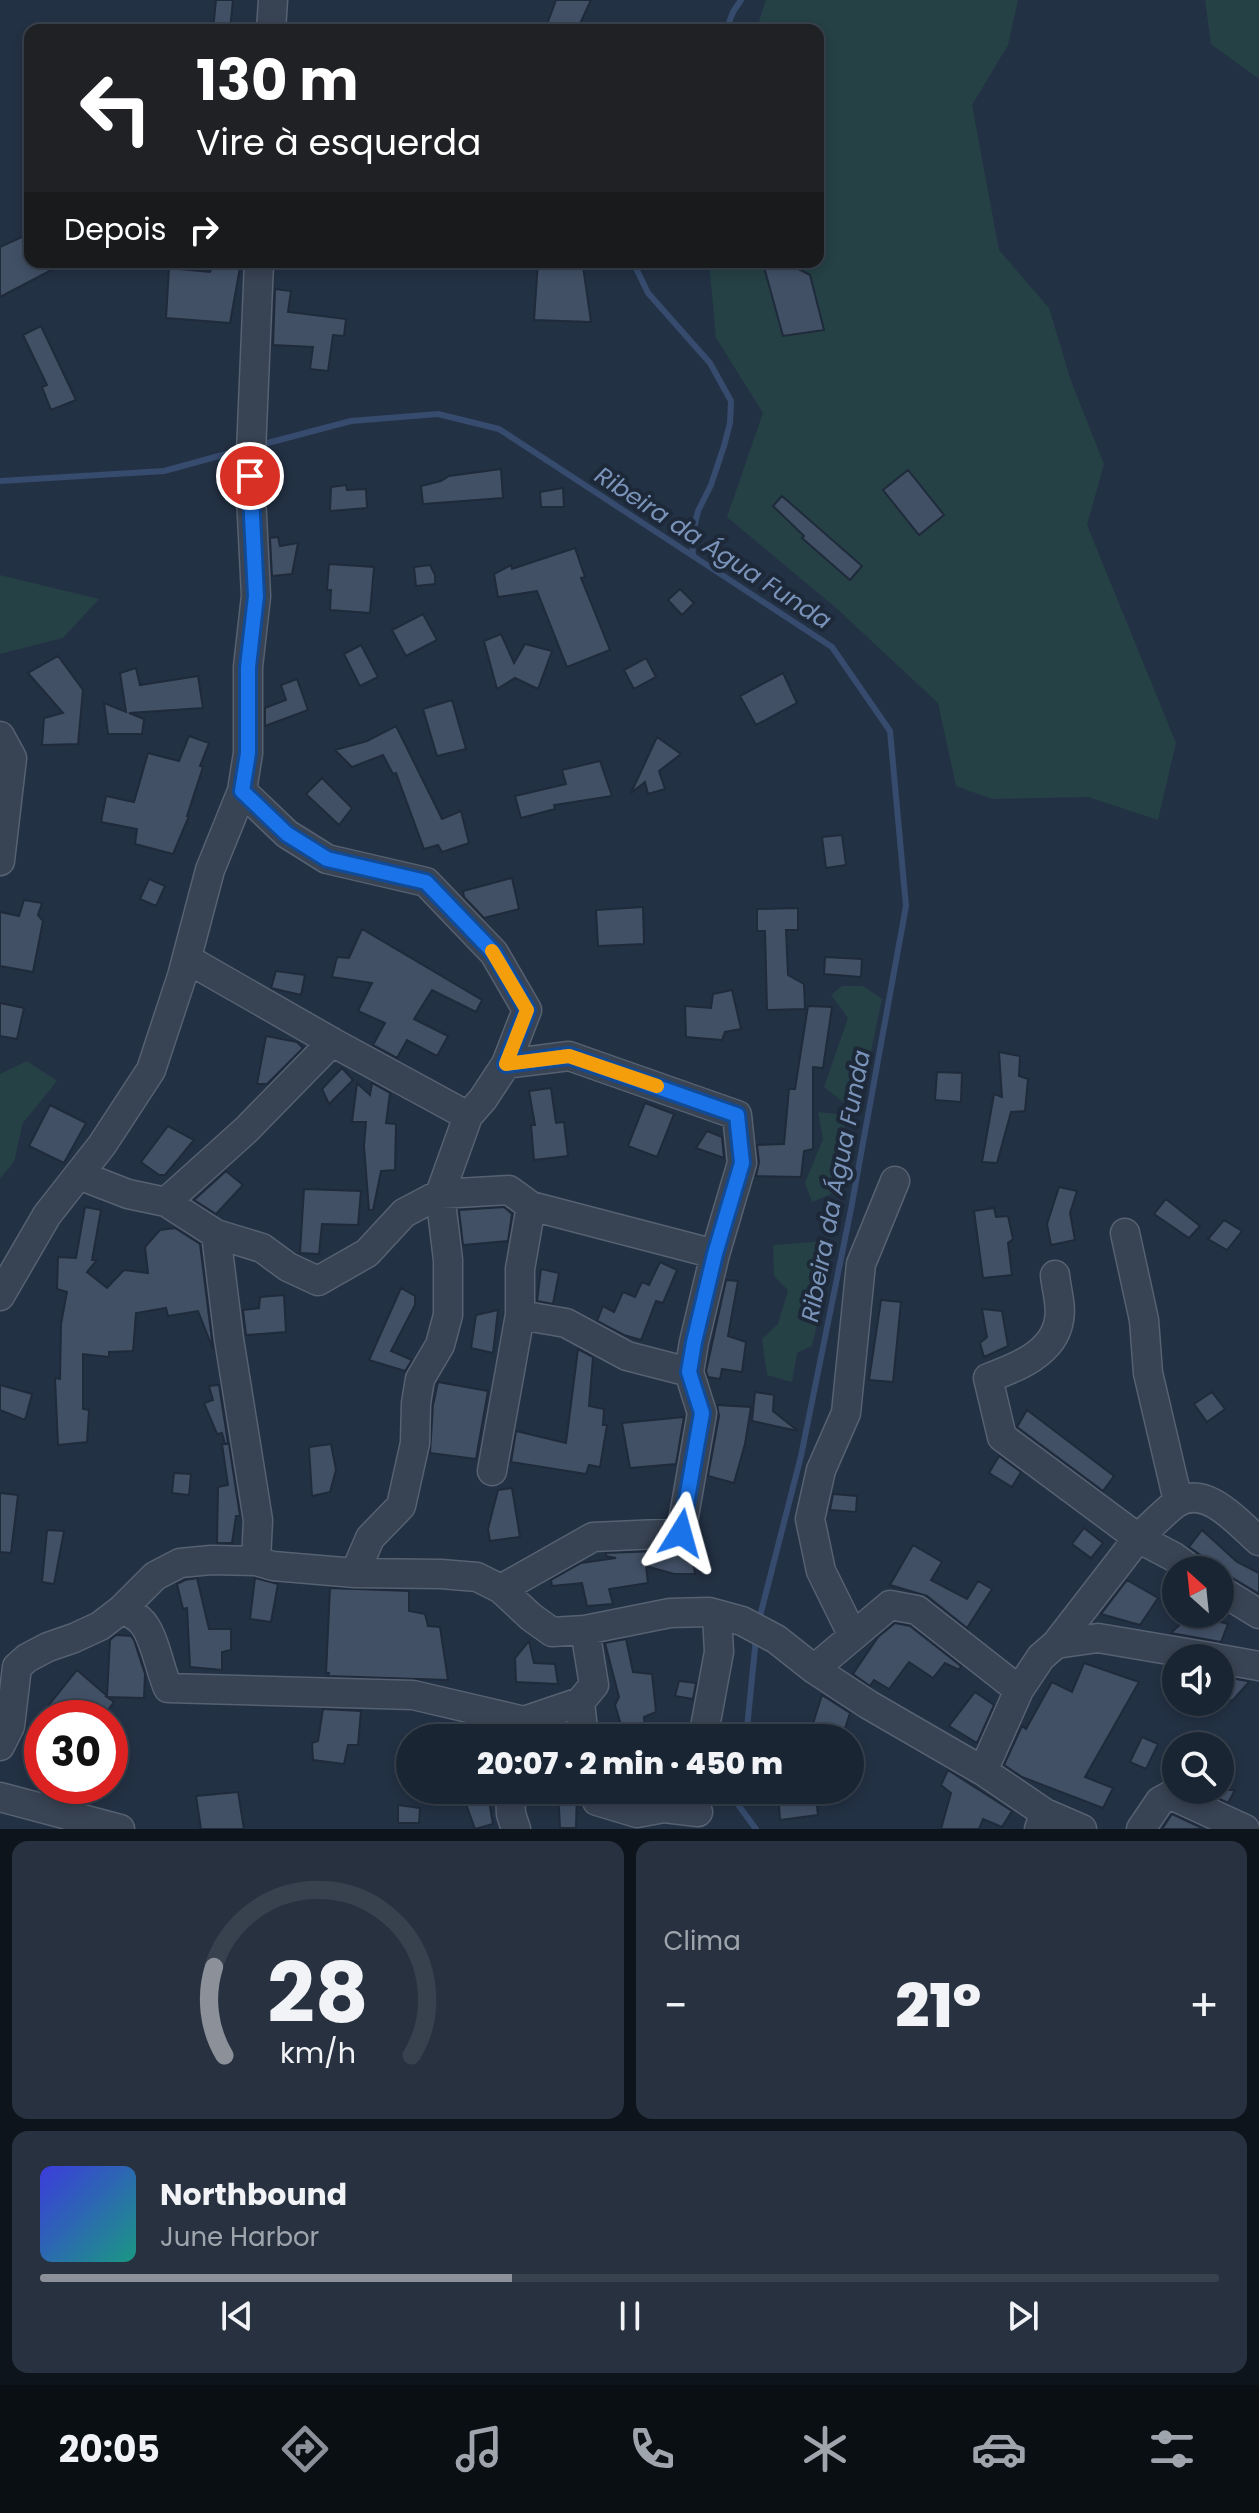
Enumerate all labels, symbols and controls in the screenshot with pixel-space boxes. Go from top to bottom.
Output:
text: 130 m [196,41,359,120]
icon: left [64,56,168,160]
text: Vire à esquerda [196,117,481,168]
text: Depois [64,208,166,251]
icon: right [182,208,226,252]
pin [216,442,284,510]
icon: arrive [228,454,272,498]
water label: Ribeira da Água Funda [589,459,838,637]
water label: Ribeira da Água Funda [793,1047,878,1324]
position arrow [639,1491,723,1575]
north arrow [1162,1556,1234,1628]
map controls [1162,1556,1234,1804]
button: sound [1162,1644,1234,1716]
speed limit sign: 30 [24,1700,128,1804]
button: search [1162,1732,1234,1804]
text: 20:07 · 2 min · 450 m [477,1742,783,1785]
text: Clima [664,1923,741,1959]
text: 28 [267,1935,368,2051]
text: 21° [895,1964,981,2048]
text: − [664,1975,688,2036]
text: + [1189,1975,1219,2036]
text: km/h [280,2033,356,2073]
text: Northbound [160,2173,347,2216]
text: June Harbor [160,2219,319,2255]
icon: previous [215,2294,259,2338]
icon: pause [608,2294,652,2338]
icon: next [1001,2294,1045,2338]
icon: directions [277,2421,333,2477]
icon: music [451,2421,507,2477]
icon: phone [624,2421,680,2477]
icon: climate [797,2421,853,2477]
icon: car [971,2421,1027,2477]
icon: filters [1144,2421,1200,2477]
text: 20:05 [59,2424,160,2475]

